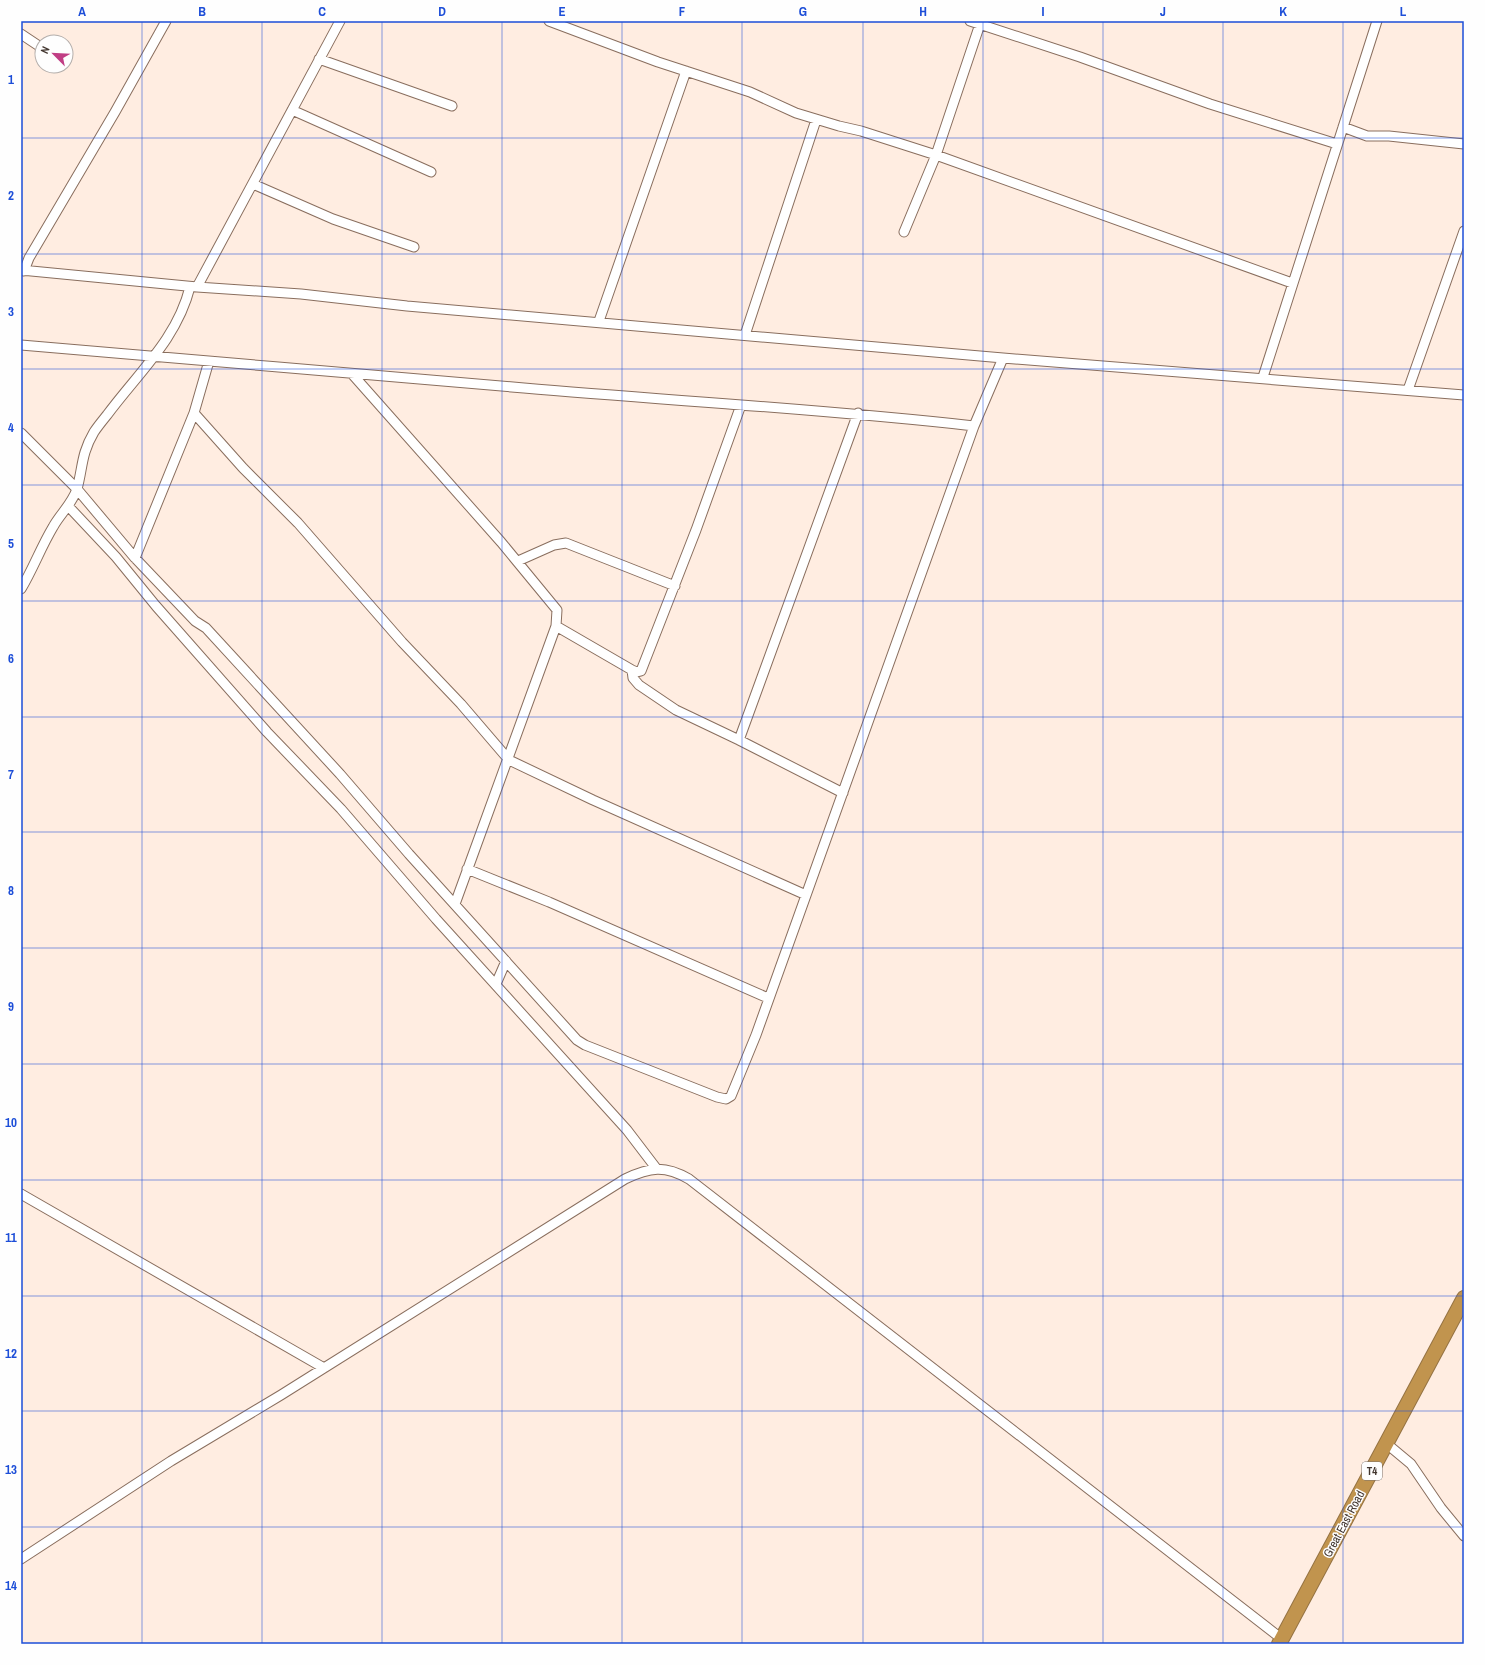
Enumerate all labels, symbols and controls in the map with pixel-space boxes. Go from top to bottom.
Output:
text: A [78,3,86,20]
text: B [198,3,206,20]
text: C [318,3,326,20]
text: D [438,3,446,20]
text: E [558,3,566,20]
text: F [679,3,686,20]
text: G [799,3,807,20]
text: H [919,3,927,20]
text: I [1042,3,1045,20]
text: J [1160,3,1166,20]
text: K [1279,3,1287,20]
text: L [1400,3,1407,20]
north arrow [34,34,74,74]
text: N [37,44,53,56]
text: 1 [8,71,14,88]
text: 2 [8,187,14,204]
text: 3 [8,303,14,320]
text: 4 [8,419,14,436]
text: 5 [8,535,14,552]
text: 6 [8,650,14,667]
text: 7 [8,766,14,783]
text: 8 [8,882,14,899]
text: 9 [8,998,14,1015]
text: 10 [5,1114,17,1131]
text: 11 [5,1229,17,1246]
text: 12 [5,1345,17,1362]
text: 13 [5,1461,17,1478]
road number: T4 [1362,1462,1382,1480]
street label: Great East Road [1320,1488,1368,1560]
text: 14 [5,1577,17,1594]

